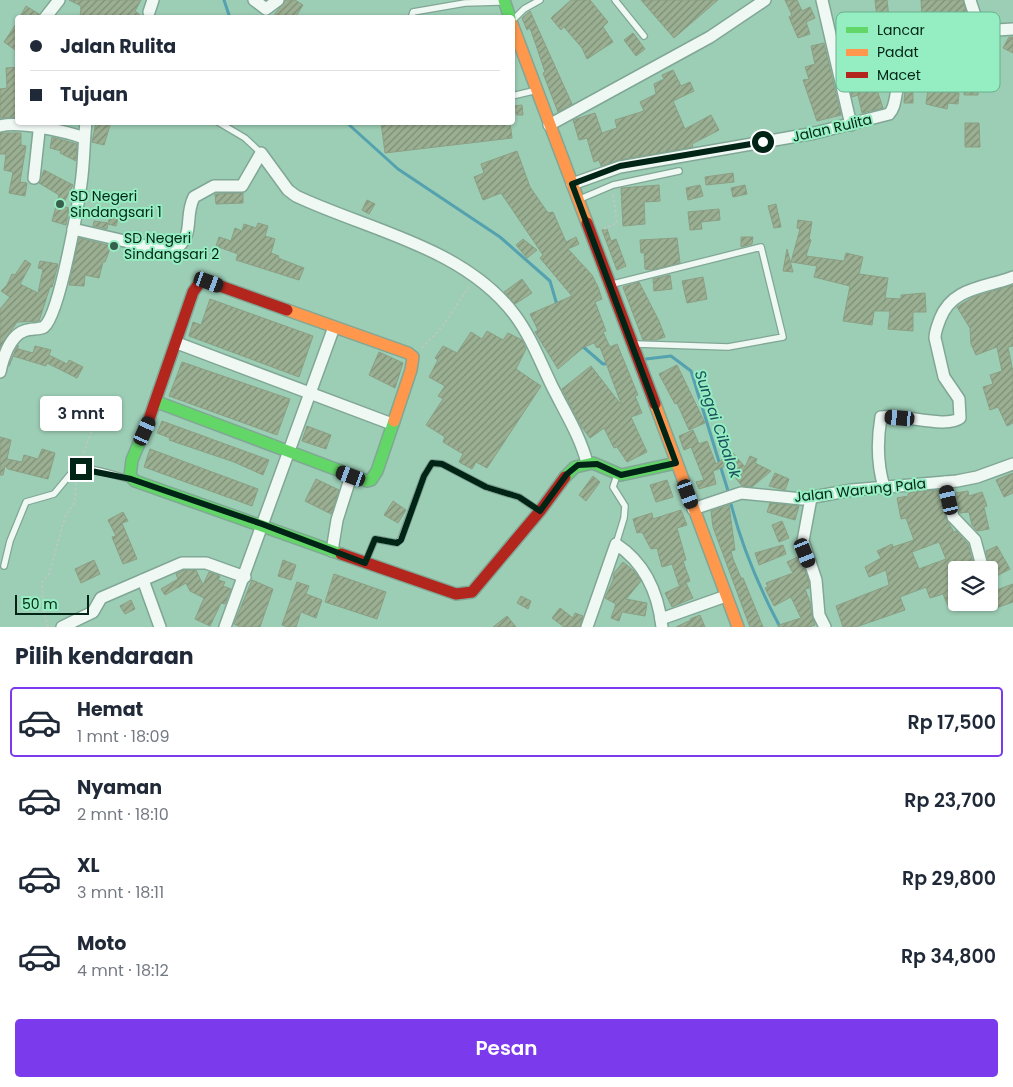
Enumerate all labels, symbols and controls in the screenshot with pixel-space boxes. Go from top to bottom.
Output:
legend [836,12,1000,92]
text: Lancar [877,20,925,40]
text: Jalan Rulita [60,33,176,60]
text: Padat [877,42,919,62]
text: Macet [877,65,921,85]
text: Tujuan [60,81,128,108]
street label: Jalan Rulita [790,109,874,147]
route start [752,131,774,153]
place label: SD Negeri Sindangsari 1 [70,186,162,222]
marker: SD Negeri Sindangsari 1 [54,198,66,210]
place label: SD Negeri Sindangsari 2 [124,228,219,264]
marker: SD Negeri Sindangsari 2 [108,240,120,252]
car [192,270,225,294]
water label: Sungai Cibalok [690,367,747,482]
callout: 3 mnt [40,396,122,432]
text: 3 mnt [58,402,104,425]
car [884,409,915,427]
car [132,414,157,448]
route end [70,458,92,480]
car [334,464,367,488]
street label: Jalan Warung Pala [793,473,927,507]
car [675,477,700,511]
car [938,484,959,516]
car [792,536,817,570]
map controls [948,561,998,611]
button: layers [948,561,998,611]
scale bar [15,592,89,615]
text: 50 m [22,594,58,614]
text: Pilih kendaraan [15,641,194,672]
text: Hemat [77,696,143,723]
icon: car [17,700,62,745]
text: Rp 17,500 [908,709,996,736]
text: 1 mnt · 18:09 [77,725,170,748]
text: Nyaman [77,774,162,801]
icon: car [17,778,62,823]
text: Rp 23,700 [904,787,996,814]
text: 2 mnt · 18:10 [77,803,169,826]
text: XL [77,852,100,879]
icon: car [17,856,62,901]
text: Rp 29,800 [902,865,996,892]
text: 3 mnt · 18:11 [77,881,164,904]
text: Moto [77,930,126,957]
icon: car [17,934,62,979]
text: Rp 34,800 [901,943,996,970]
text: 4 mnt · 18:12 [77,959,169,982]
button: Pesan [15,1019,998,1077]

